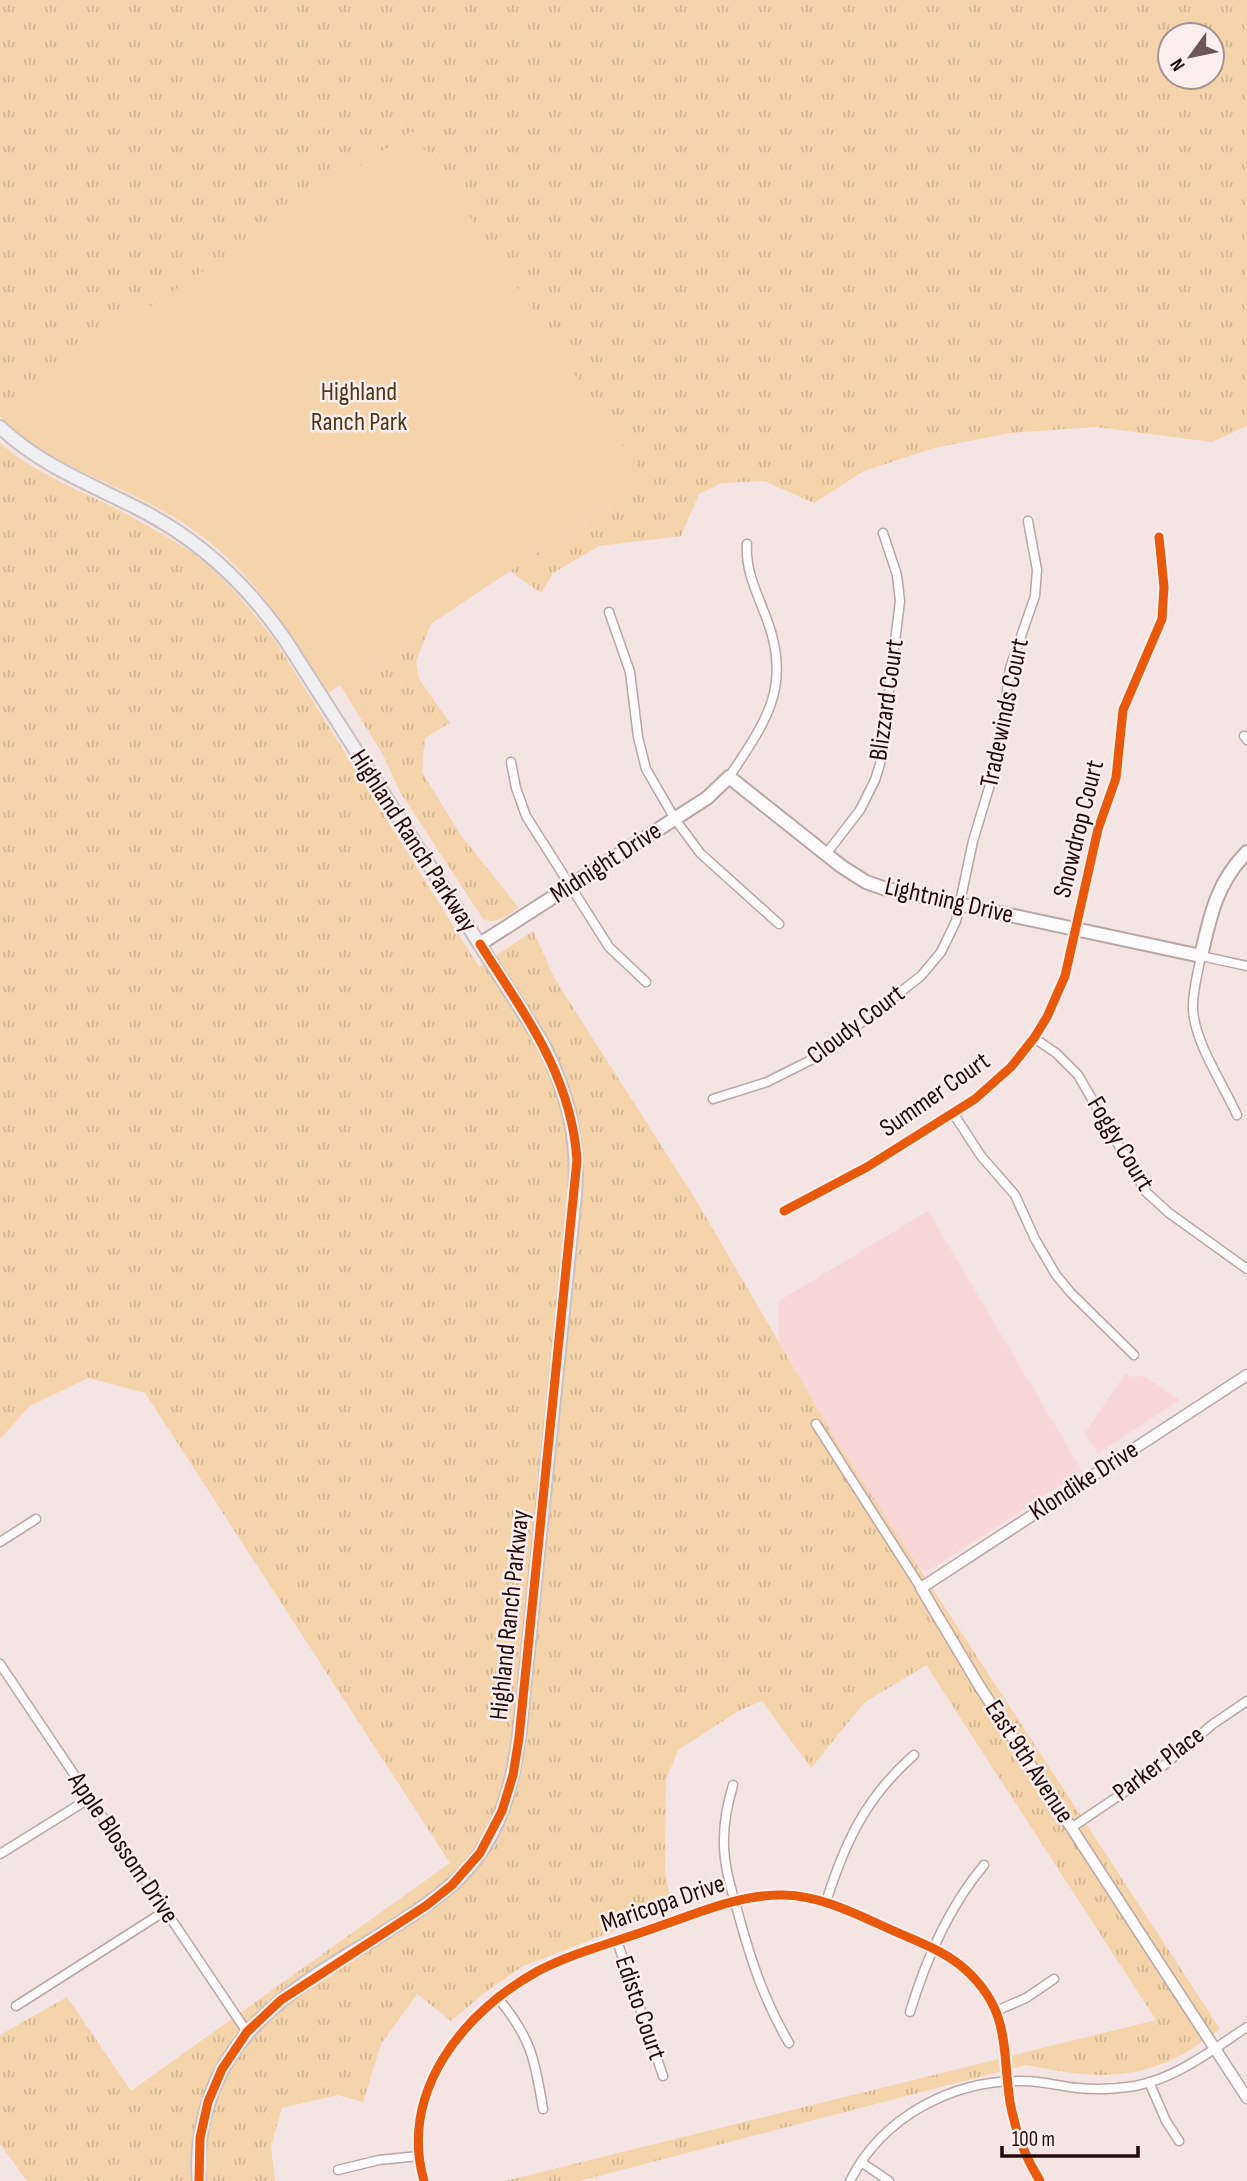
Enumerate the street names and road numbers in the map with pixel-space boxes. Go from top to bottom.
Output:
street label: Tradewinds Court [974,636,1036,790]
street label: Blizzard Court [863,637,911,763]
street label: Highland Ranch Parkway [342,744,484,938]
street label: Snowdrop Court [1047,757,1111,901]
street label: Midnight Drive [545,816,667,910]
street label: Lightning Drive [882,871,1016,931]
street label: Cloudy Court [801,978,911,1072]
street label: Summer Court [874,1046,996,1144]
street label: Foggy Court [1080,1091,1160,1197]
street label: Klondike Drive [1024,1434,1144,1528]
street label: Highland Ranch Parkway [484,1508,536,1722]
street label: East 9th Avenue [978,1695,1080,1829]
street label: Parker Place [1107,1720,1211,1808]
street label: Apple Blossom Drive [61,1766,185,1929]
street label: Maricopa Drive [597,1868,729,1940]
street label: Edisto Court [608,1952,672,2064]

